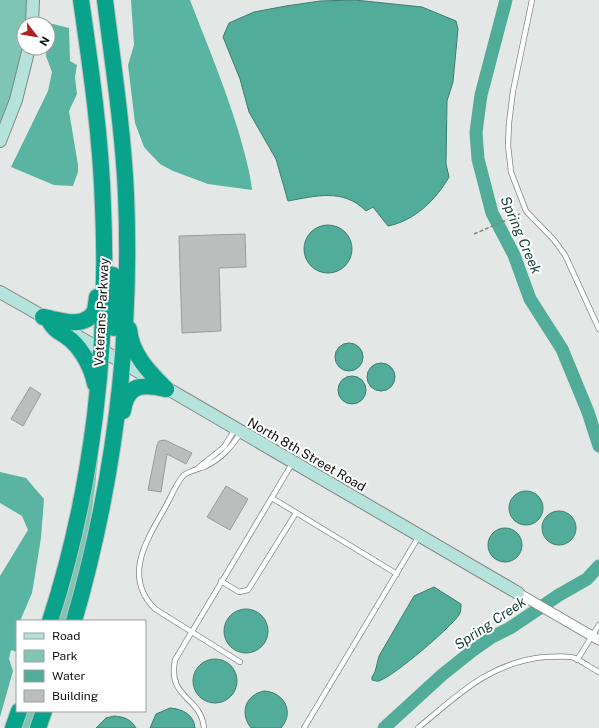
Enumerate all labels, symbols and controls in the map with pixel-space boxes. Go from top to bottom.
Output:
north arrow [16,16,56,56]
text: N [37,34,52,48]
water label: Spring Creek [497,194,545,277]
street label: Veterans Parkway [91,257,112,367]
street label: North 8th Street Road [245,415,368,494]
water label: Spring Creek [451,593,529,653]
legend [16,620,146,712]
text: Road [52,629,80,643]
text: Park [52,649,78,663]
text: Water [52,669,86,683]
text: Building [52,689,98,703]

